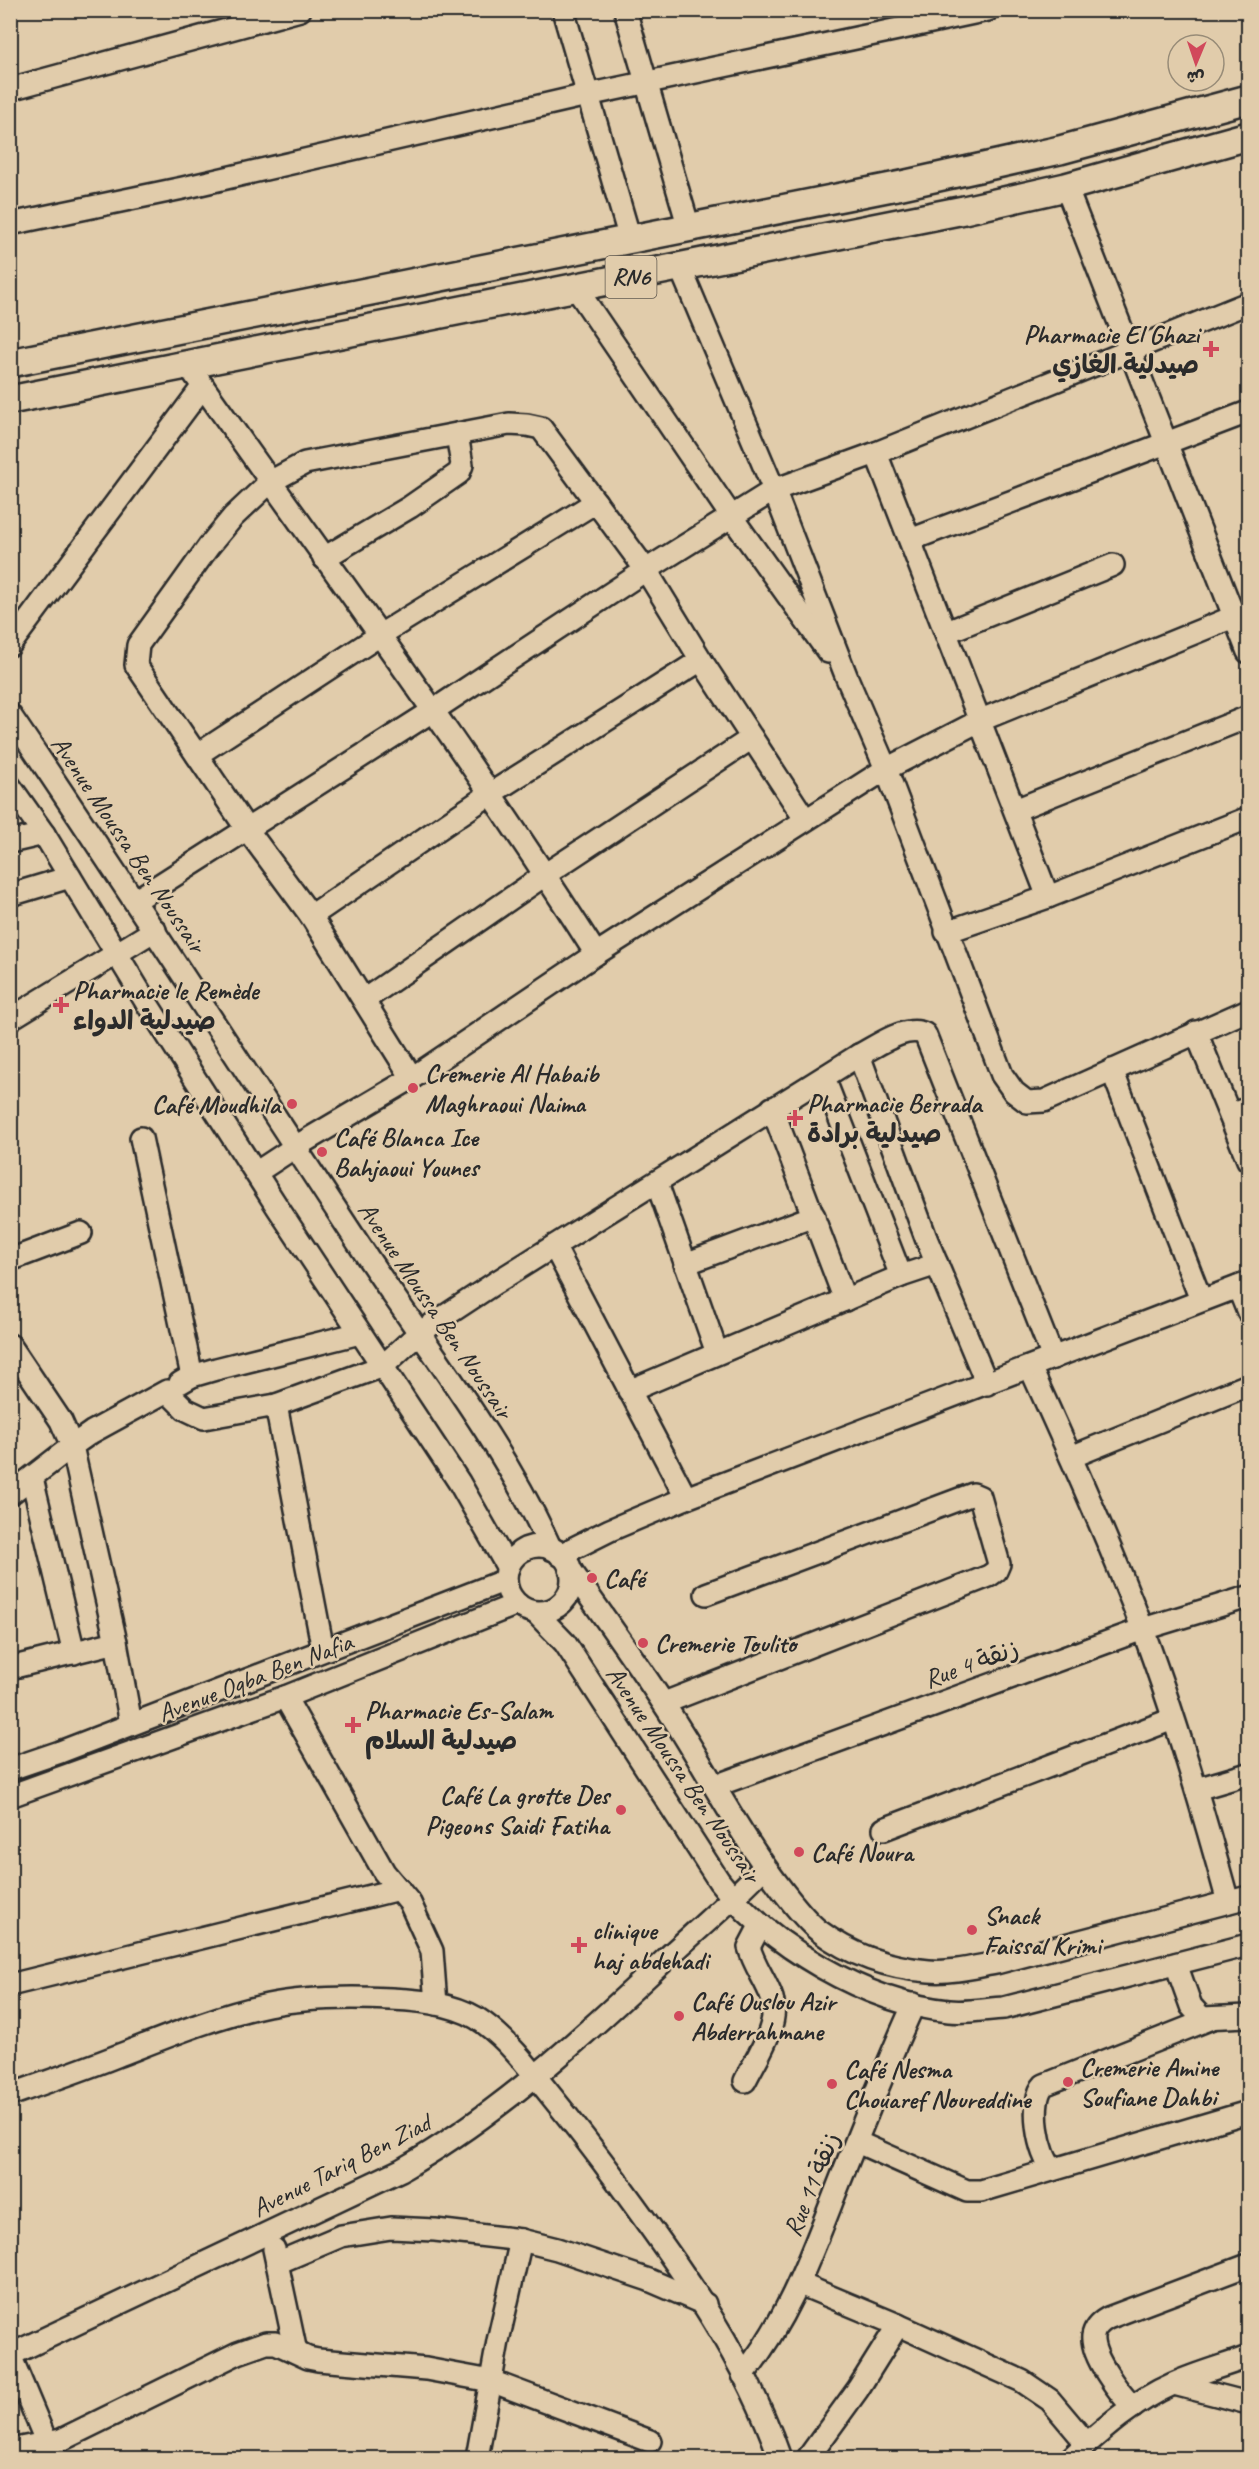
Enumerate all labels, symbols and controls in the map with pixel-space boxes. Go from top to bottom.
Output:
north arrow [1166,33,1226,93]
text: ش [1186,67,1205,87]
road number: RN6 [606,256,656,298]
place label: Pharmacie El Ghazi صيدلية الغازي [1024,318,1202,383]
marker: Pharmacie El Ghazi صيدلية الغازي [1204,342,1218,356]
street label: Avenue Moussa Ben Noussair [44,729,215,961]
place label: Pharmacie le Remède صيدلية الدواء [73,974,261,1037]
marker: Pharmacie le Remède صيدلية الدواء [54,998,68,1012]
place label: Cremerie Al Habaib Maghraoui Naima [425,1057,601,1120]
marker: Cremerie Al Habaib Maghraoui Naima [406,1081,420,1095]
place label: Pharmacie Berrada صيدلية برادة [807,1087,984,1150]
place label: Café Moudhila [152,1088,282,1121]
marker: Café Moudhila [285,1097,299,1111]
marker: Pharmacie Berrada صيدلية برادة [788,1111,802,1125]
place label: Café Blanca Ice Bahjaoui Younes [334,1121,481,1184]
marker: Café Blanca Ice Bahjaoui Younes [315,1145,329,1159]
street label: Avenue Moussa Ben Noussair [351,1195,522,1427]
place label: Café [604,1562,649,1595]
marker: Café [585,1571,599,1585]
street label: Avenue Oqba Ben Nafia [153,1625,359,1730]
place label: Cremerie Toulito [655,1627,799,1660]
street label: Rue 4 زنقة [919,1631,1023,1696]
marker: Cremerie Toulito [636,1636,650,1650]
street label: Avenue Moussa Ben Noussair [599,1659,770,1891]
place label: Pharmacie Es-Salam صيدلية السلام [365,1694,555,1760]
marker: Pharmacie Es-Salam صيدلية السلام [346,1718,360,1732]
place label: Café La grotte Des Pigeons Saidi Fatiha [425,1779,612,1842]
marker: Café La grotte Des Pigeons Saidi Fatiha [614,1803,628,1817]
place label: Café Noura [811,1836,915,1869]
marker: Café Noura [792,1845,806,1859]
place label: Snack Faissal Krimi [984,1899,1104,1962]
place label: clinique haj abdehadi [592,1914,711,1977]
marker: Snack Faissal Krimi [965,1923,979,1937]
marker: clinique haj abdehadi [570,1936,588,1954]
place label: Café Ouslou Azir Abderrahmane [691,1985,838,2048]
marker: Café Ouslou Azir Abderrahmane [672,2009,686,2023]
place label: Cremerie Amine Soufiane Dahbi [1080,2051,1221,2114]
place label: Café Nesma Chouaref Noureddine [844,2053,1033,2116]
marker: Cremerie Amine Soufiane Dahbi [1061,2075,1075,2089]
marker: Café Nesma Chouaref Noureddine [825,2077,839,2091]
street label: Avenue Tariq Ben Ziad [246,2105,439,2225]
street label: Rue 11 زنقة [776,2127,847,2241]

